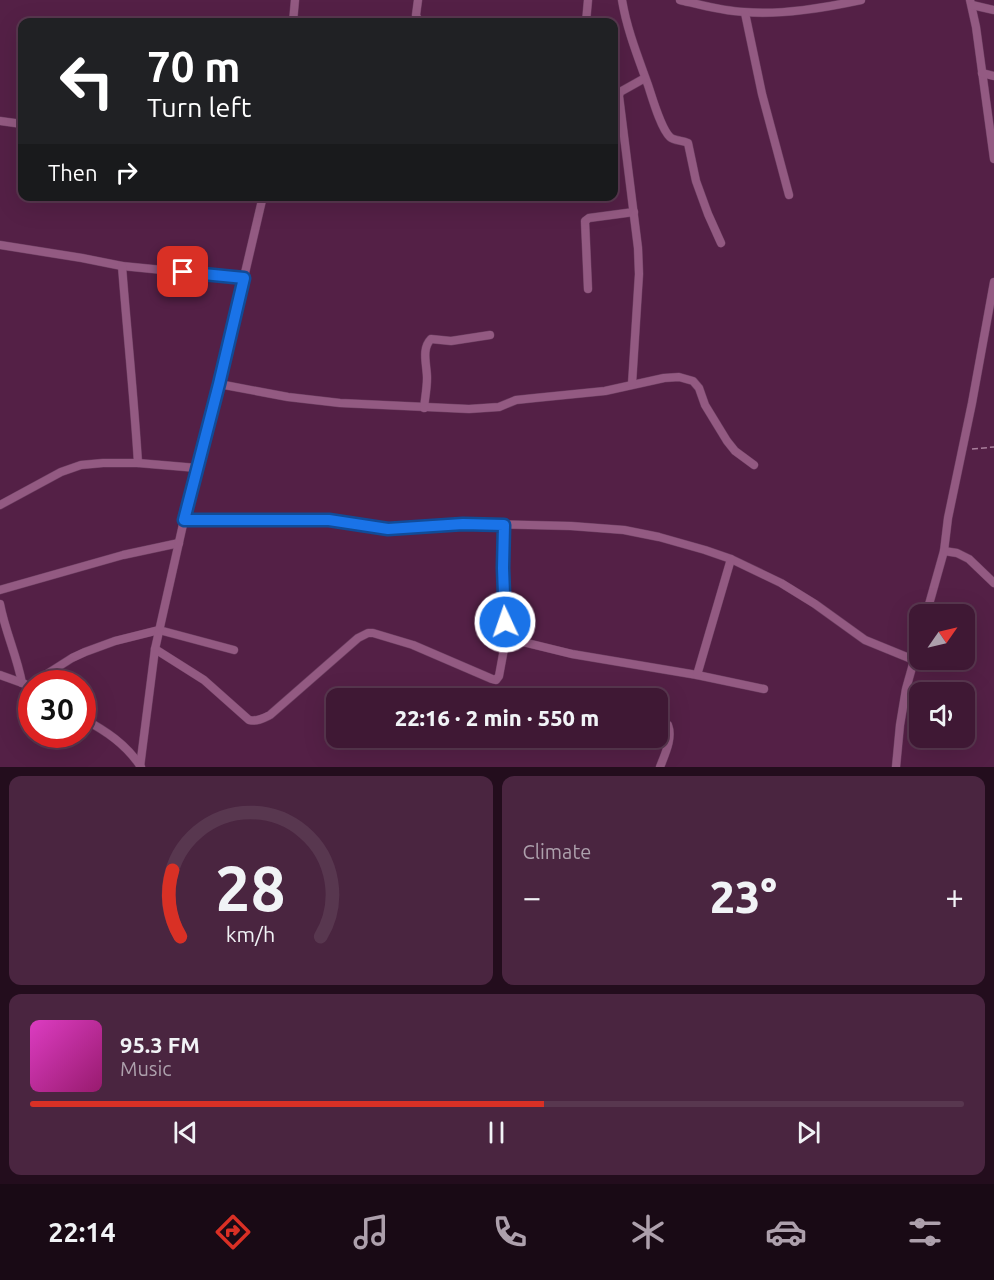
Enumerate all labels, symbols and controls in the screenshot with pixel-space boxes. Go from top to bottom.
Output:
icon: left [48,42,126,120]
text: 70 m [147,43,241,90]
text: Turn left [147,92,251,122]
icon: right [110,156,143,189]
text: Then [48,160,98,185]
pin [157,246,208,297]
icon: arrive [166,255,199,288]
position arrow [473,590,537,654]
north arrow [909,604,975,670]
map controls [909,604,975,748]
speed limit sign: 30 [18,670,96,748]
button: sound [909,682,975,748]
text: 22:16 · 2 min · 550 m [395,705,599,730]
text: Climate [523,840,591,863]
text: 28 [216,853,286,923]
text: 23° [710,871,777,922]
text: − [523,878,541,915]
text: + [945,878,964,915]
text: km/h [226,923,275,947]
text: 95.3 FM [120,1032,200,1057]
text: Music [120,1057,172,1080]
icon: previous [169,1116,202,1149]
icon: pause [480,1116,513,1149]
icon: next [792,1116,825,1149]
icon: directions [212,1211,254,1253]
icon: music [350,1211,392,1253]
icon: phone [489,1211,531,1253]
icon: climate [627,1211,669,1253]
icon: car [765,1211,807,1253]
icon: filters [904,1211,946,1253]
text: 22:14 [48,1217,116,1247]

